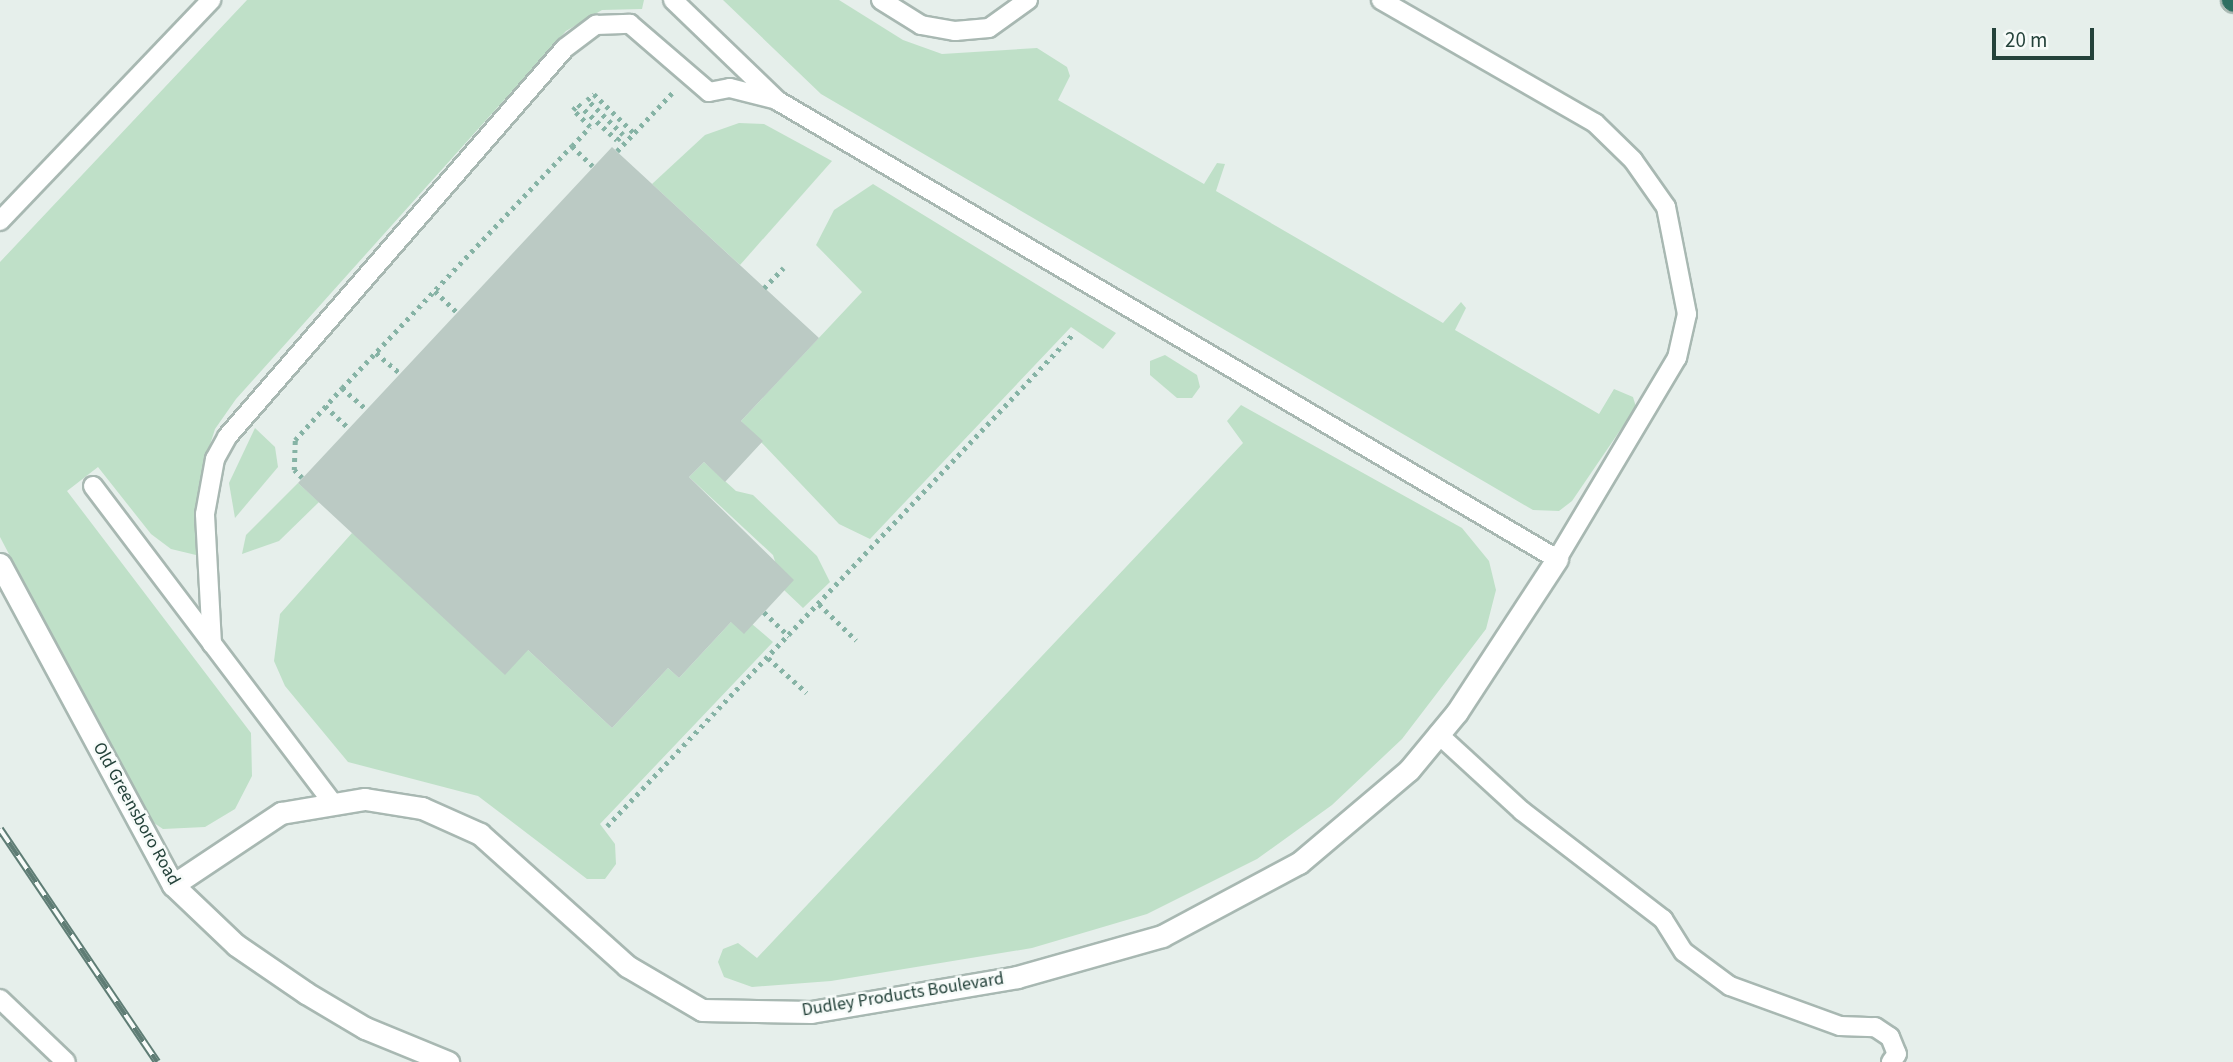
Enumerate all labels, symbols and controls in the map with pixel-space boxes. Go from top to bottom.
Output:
scale bar [1995,14,2096,58]
text: 20 m [2005,25,2047,55]
street label: Old Greensboro Road [88,739,184,889]
street label: Dudley Products Boulevard [800,968,1006,1022]

